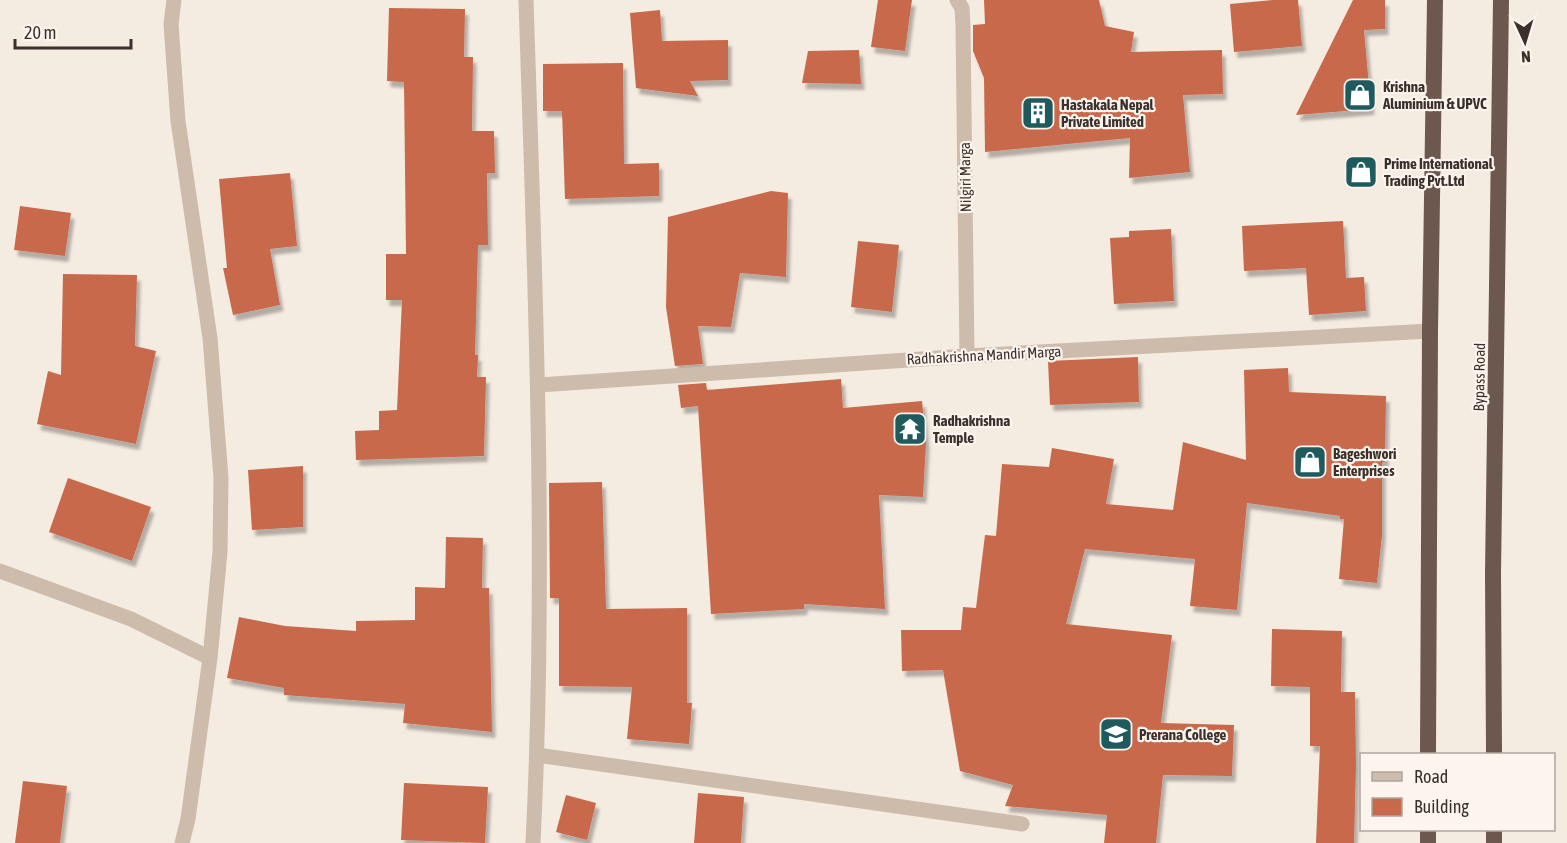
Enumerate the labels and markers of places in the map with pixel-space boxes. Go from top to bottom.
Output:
shop icon: Krishna Aluminium & UPVC [1342,77,1378,113]
place label: Krishna Aluminium & UPVC [1382,78,1487,112]
building icon: Hastakala Nepal Private Limited [1020,95,1056,131]
place label: Hastakala Nepal Private Limited [1061,96,1155,130]
shop icon: Prime International Trading Pvt.Ltd [1343,154,1379,190]
place label: Prime International Trading Pvt.Ltd [1384,155,1494,189]
temple icon: Radhakrishna Temple [892,411,928,447]
place label: Radhakrishna Temple [933,412,1010,446]
shop icon: Bageshwori Enterprises [1292,444,1328,480]
place label: Bageshwori Enterprises [1333,445,1396,479]
school or university icon: Prerana College [1098,716,1134,752]
place label: Prerana College [1139,726,1227,743]

